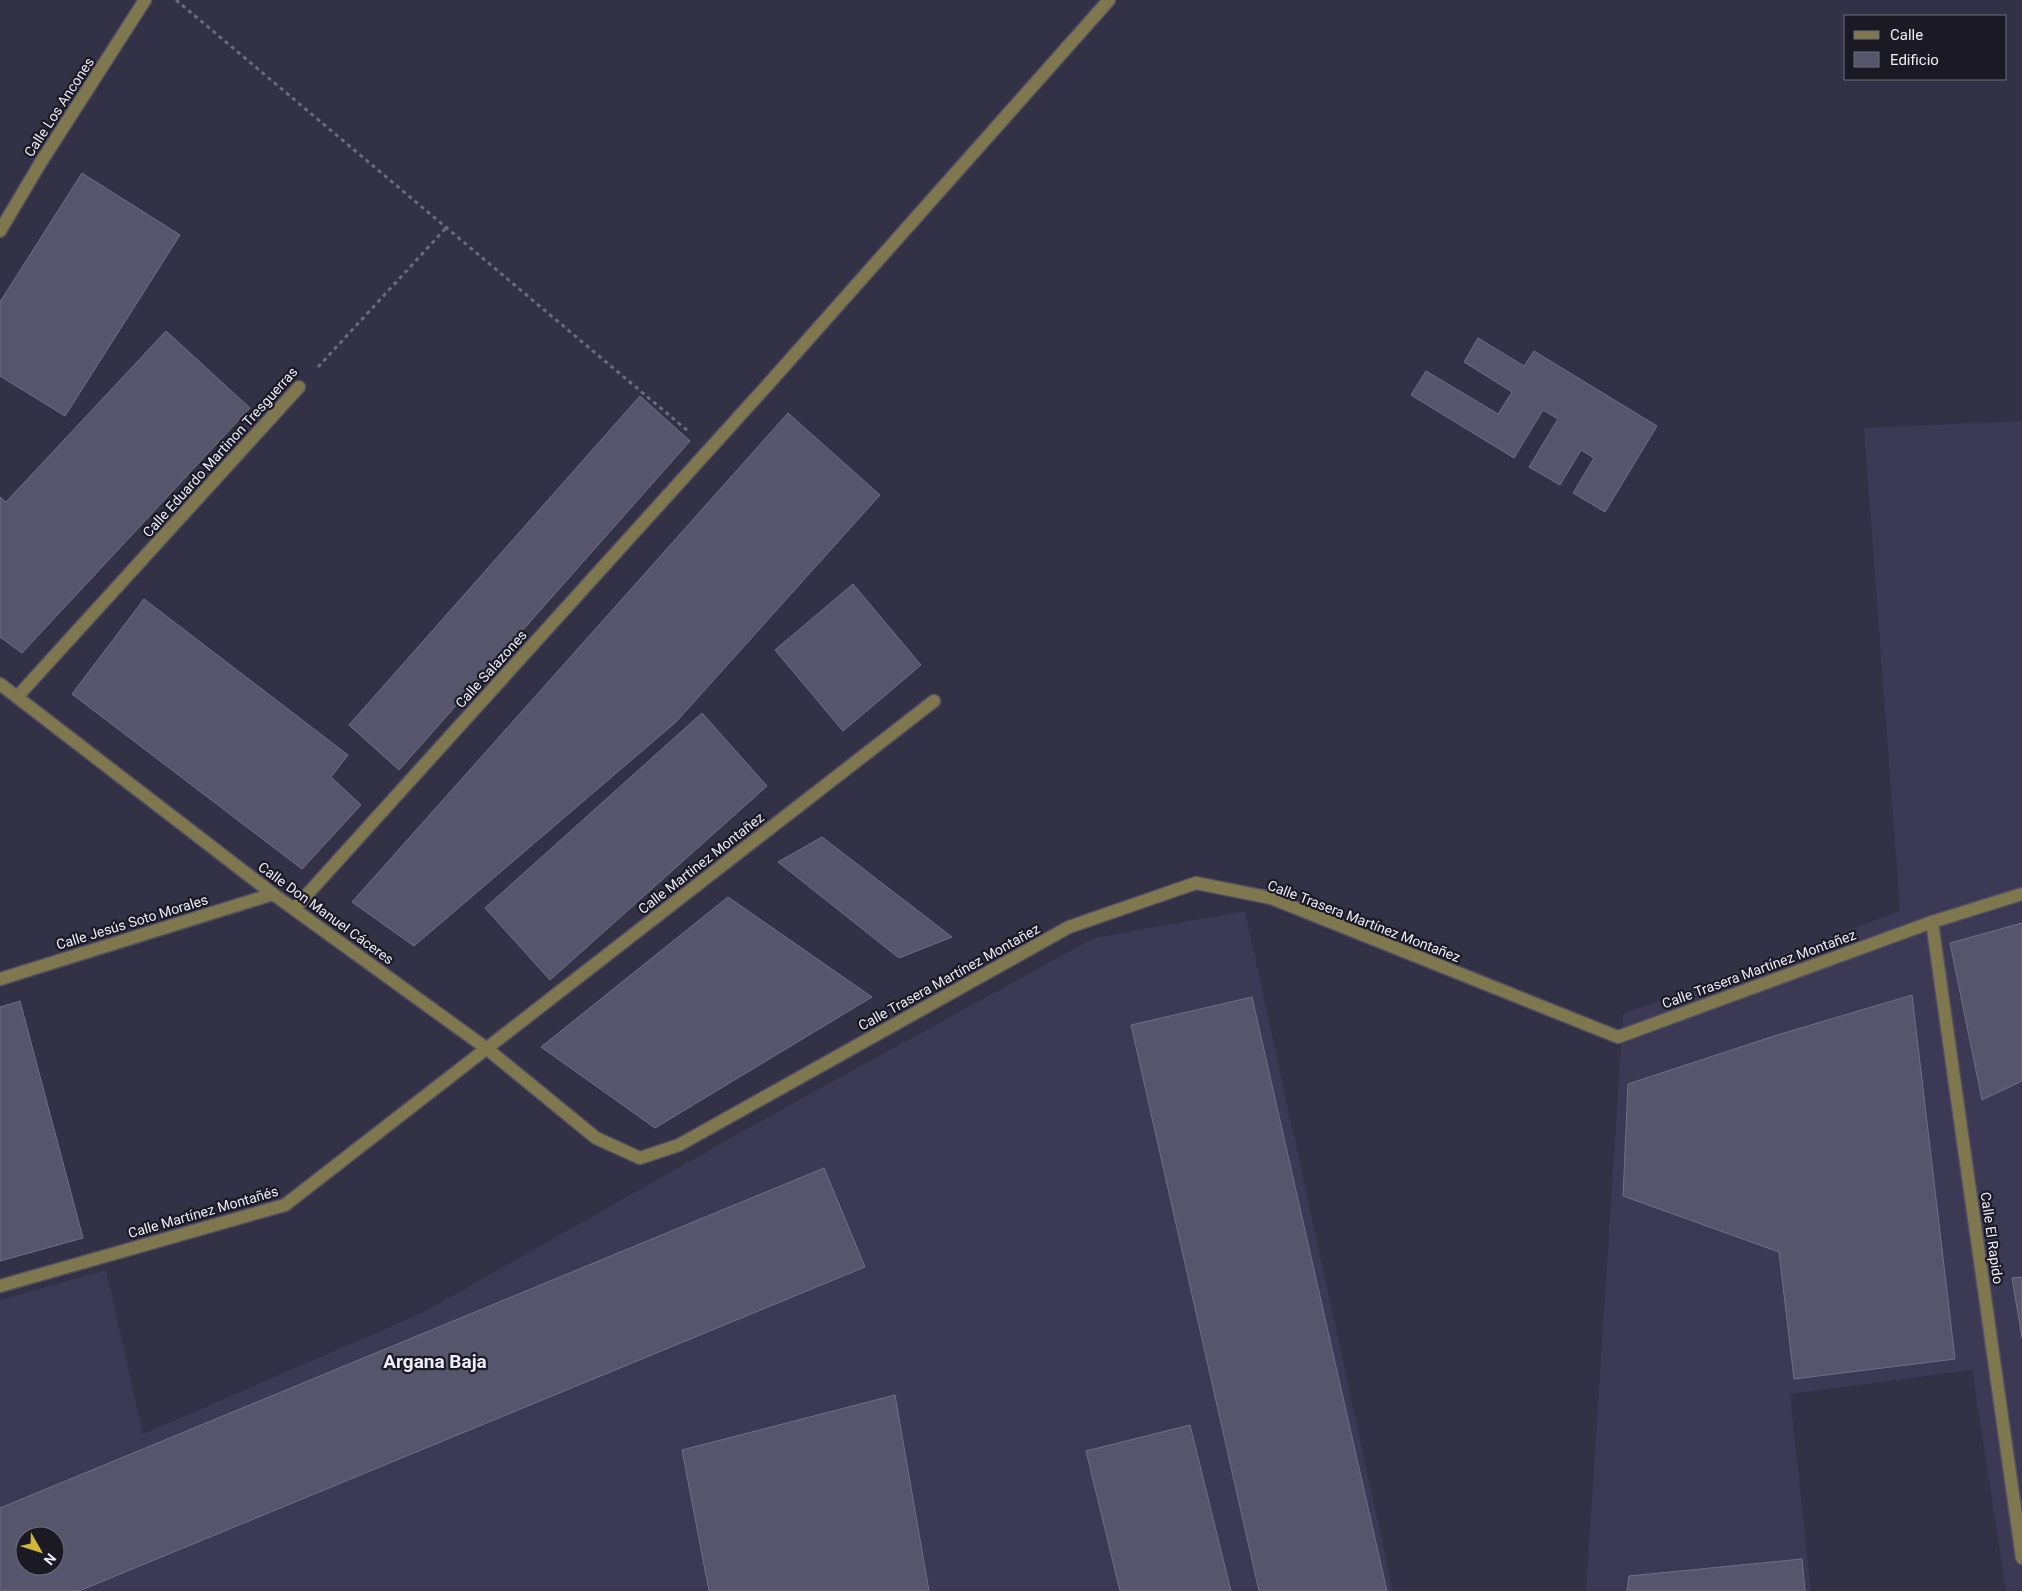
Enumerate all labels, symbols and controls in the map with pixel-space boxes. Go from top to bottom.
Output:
legend [1844,15,2007,80]
text: Calle [1890,26,1923,44]
text: Edificio [1890,51,1939,69]
street label: Calle Los Ancones [21,54,97,160]
street label: Calle Eduardo Martinon Tresguerras [139,364,301,540]
street label: Calle Salazones [452,627,530,711]
street label: Calle Martinez Montañez [635,809,767,917]
street label: Calle Don Manuel Cáceres [255,859,397,967]
street label: Calle Trasera Martínez Montañez [1265,877,1463,965]
street label: Calle Jesús Soto Morales [54,891,210,953]
street label: Calle Trasera Martínez Montañez [855,920,1043,1034]
street label: Calle Trasera Martínez Montañez [1660,926,1858,1012]
street label: Calle Martínez Montañés [126,1183,280,1241]
street label: Calle El Rapido [1978,1191,2006,1285]
district label: Argana Baja [383,1350,487,1373]
north arrow [15,1526,65,1576]
text: N [41,1550,59,1568]

